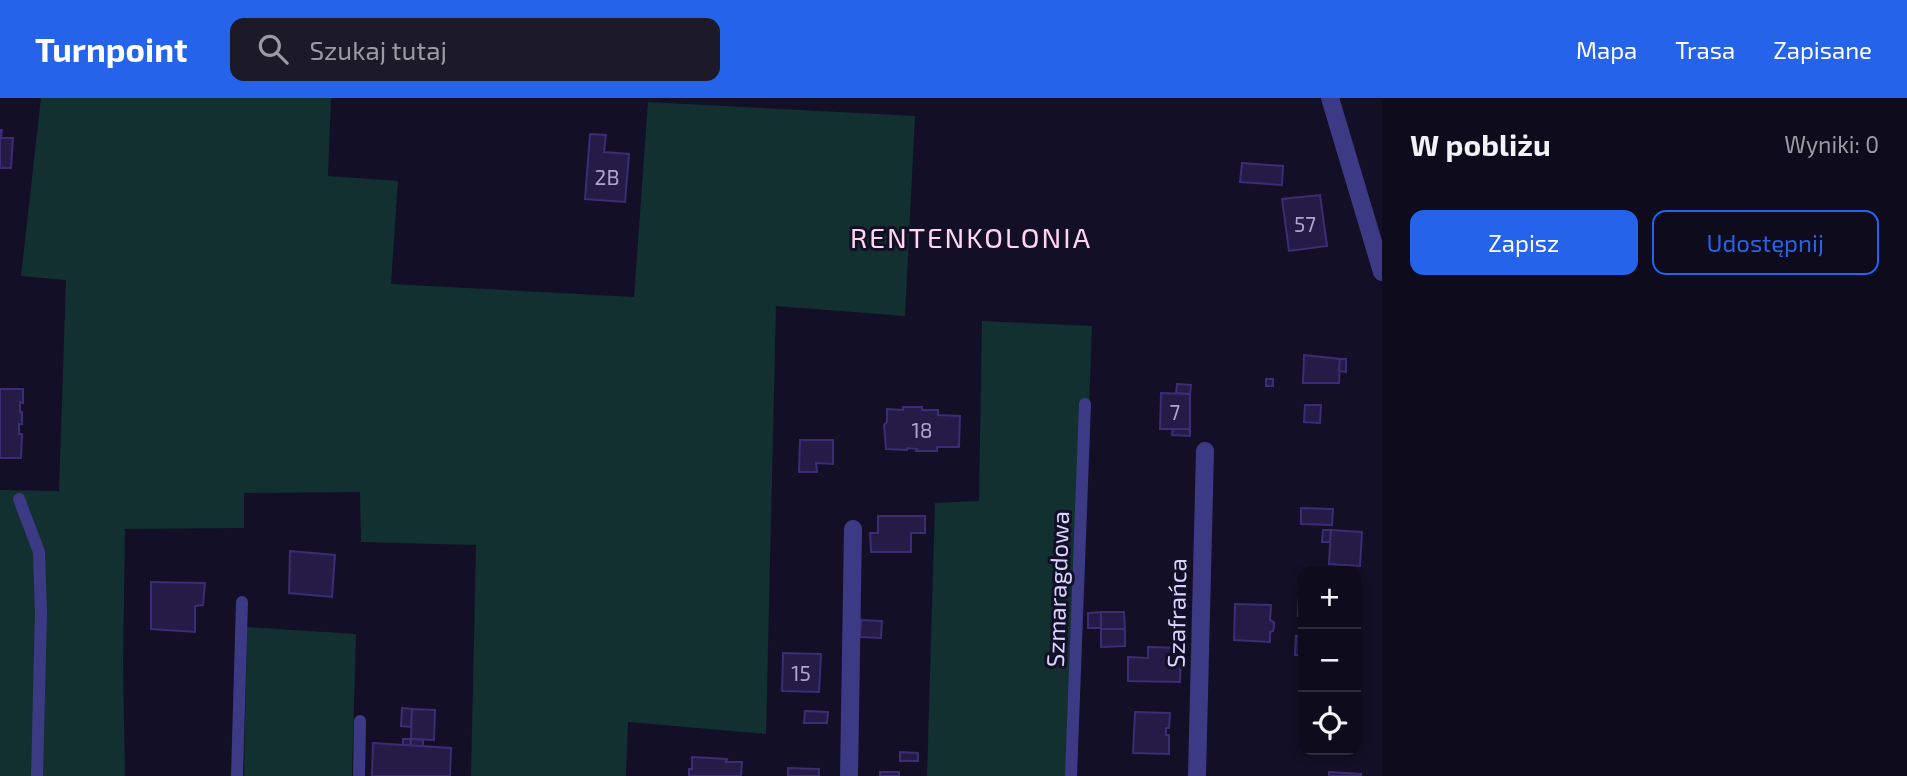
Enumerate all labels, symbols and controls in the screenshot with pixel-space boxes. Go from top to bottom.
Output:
search box [230,18,720,81]
text: Turnpoint [35,29,188,69]
icon: search [254,30,292,68]
text: Szukaj tutaj [310,34,447,65]
text: Mapa [1576,35,1637,64]
text: Trasa [1675,35,1735,64]
text: Zapisane [1773,35,1872,64]
text: W pobliżu [1410,126,1551,162]
text: Wyniki: 0 [1784,130,1879,158]
house number: 2B [595,164,619,189]
button: Zapisz [1410,210,1638,275]
button: Udostępnij [1652,210,1879,275]
house number: 57 [1294,211,1316,236]
district label: RENTENKOLONIA [850,220,1092,254]
house number: 7 [1170,399,1181,424]
house number: 18 [911,417,933,442]
street label: Szmaragdowa [1040,510,1074,668]
street label: Szafrańca [1161,558,1191,668]
map controls [1298,566,1361,755]
button: + [1298,566,1361,629]
button: − [1298,629,1361,692]
house number: 15 [791,660,811,685]
button: locate [1298,692,1361,755]

